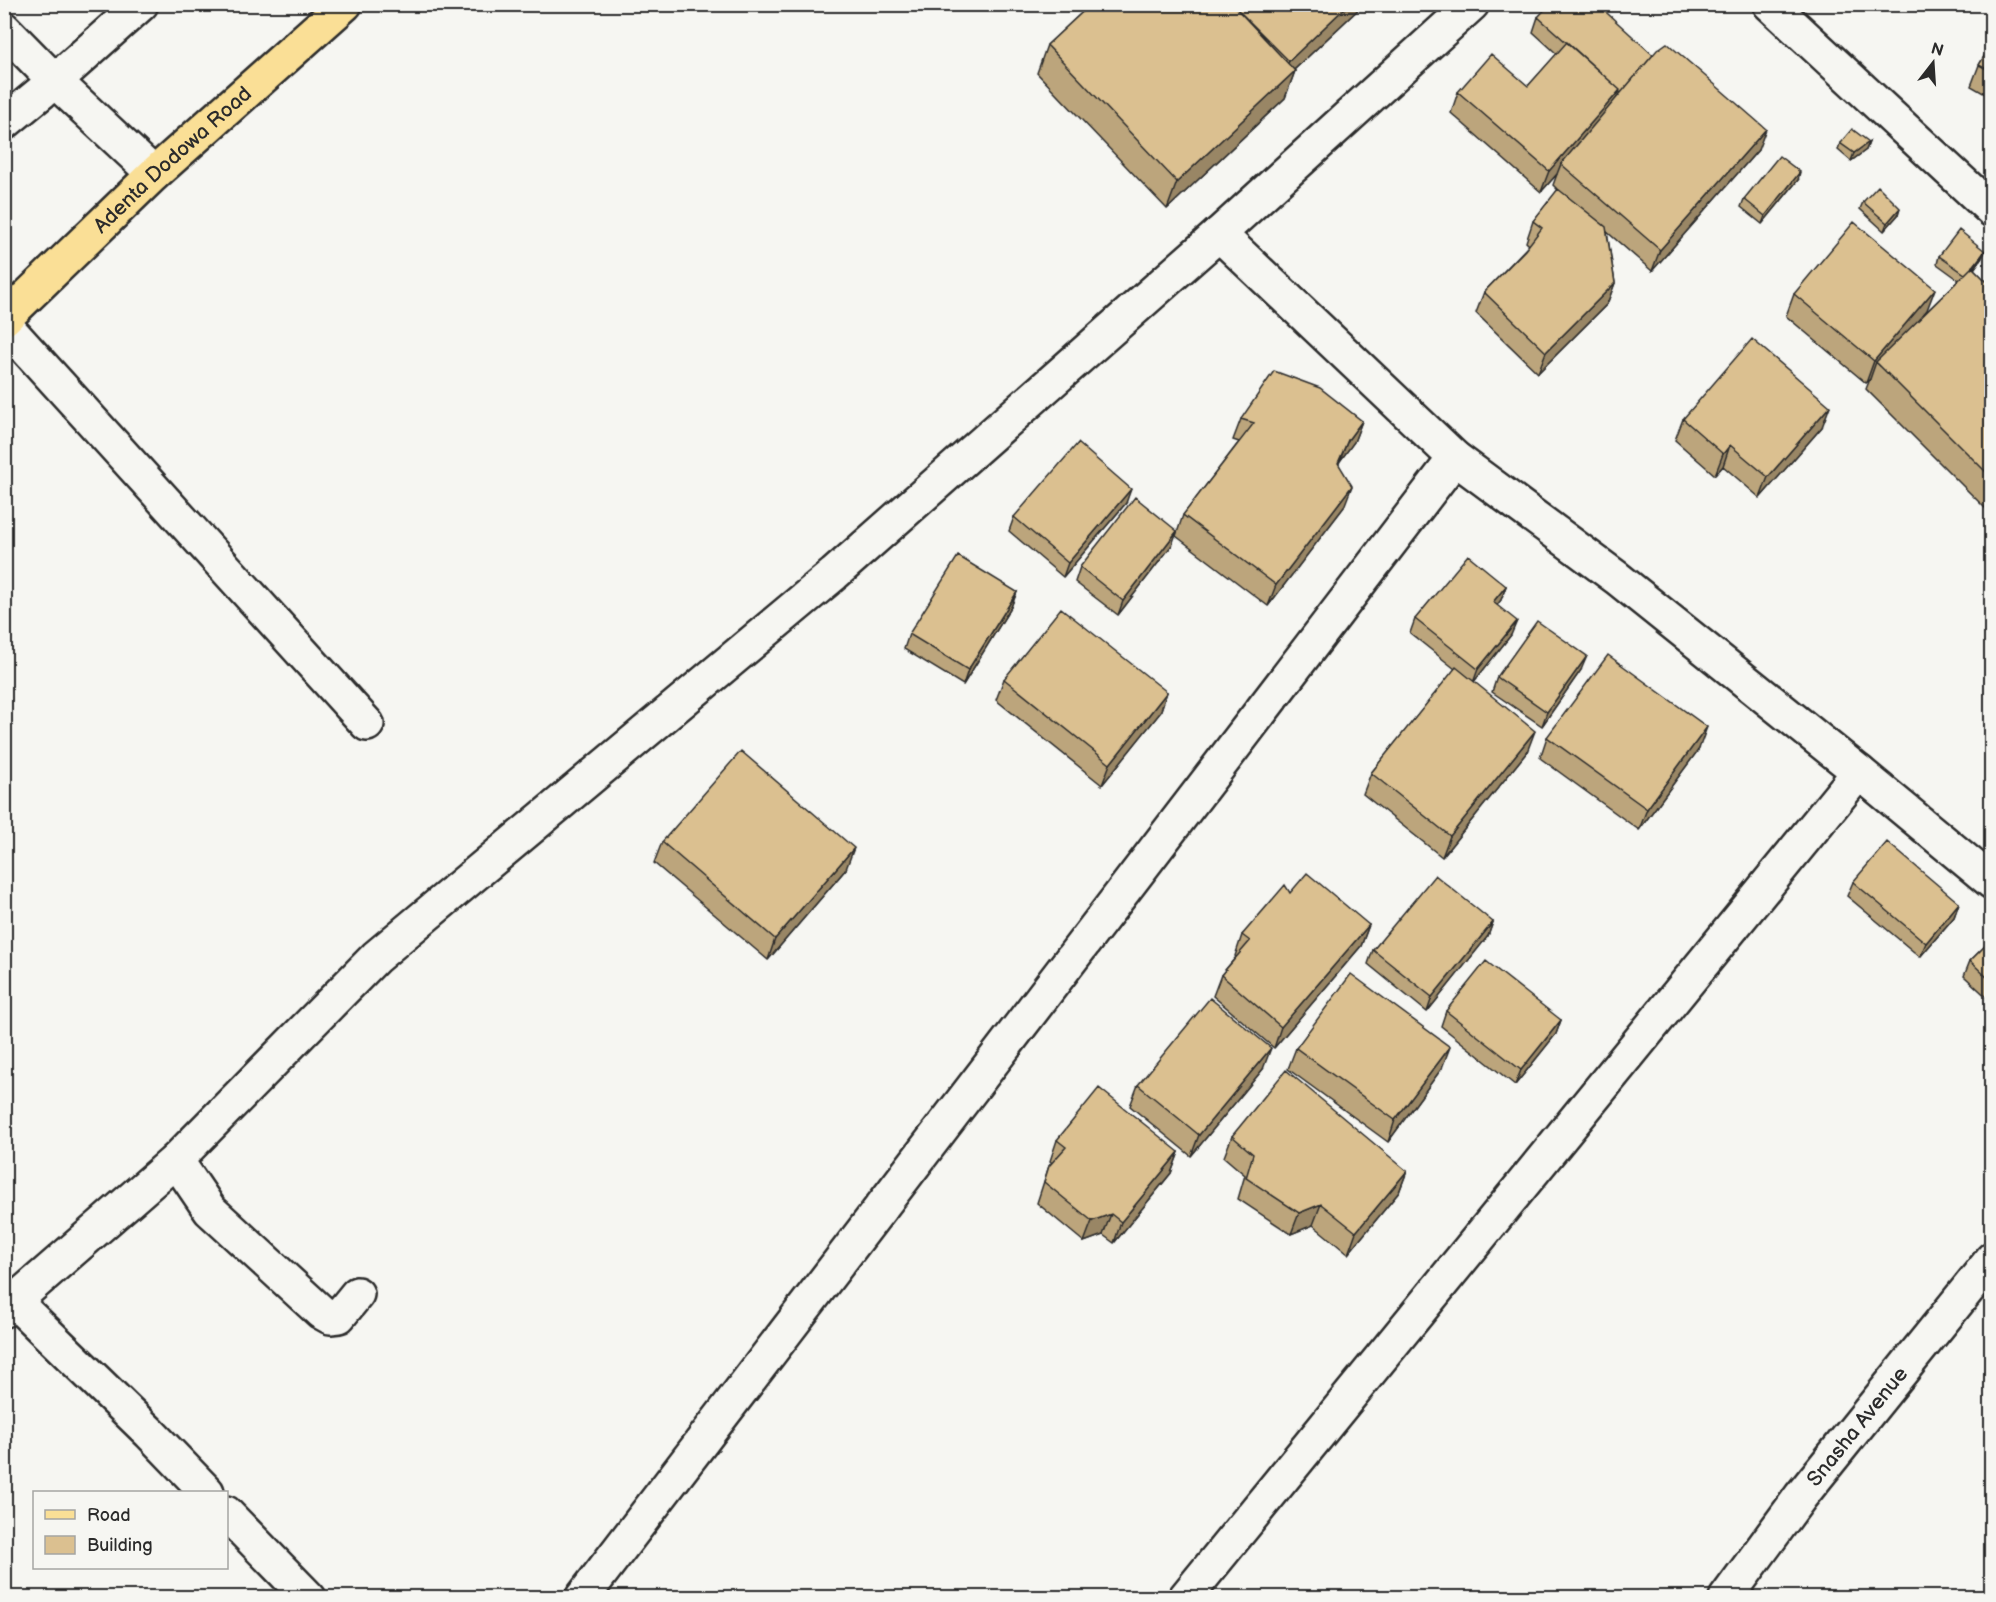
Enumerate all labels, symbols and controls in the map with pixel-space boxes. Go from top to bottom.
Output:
north arrow [1903,33,1963,93]
text: N [1928,39,1945,61]
street label: Adenta Dodowa Road [89,81,257,238]
street label: Snasha Avenue [1802,1362,1913,1492]
legend [33,1491,228,1569]
text: Road [87,1505,131,1526]
text: Building [87,1535,153,1556]

